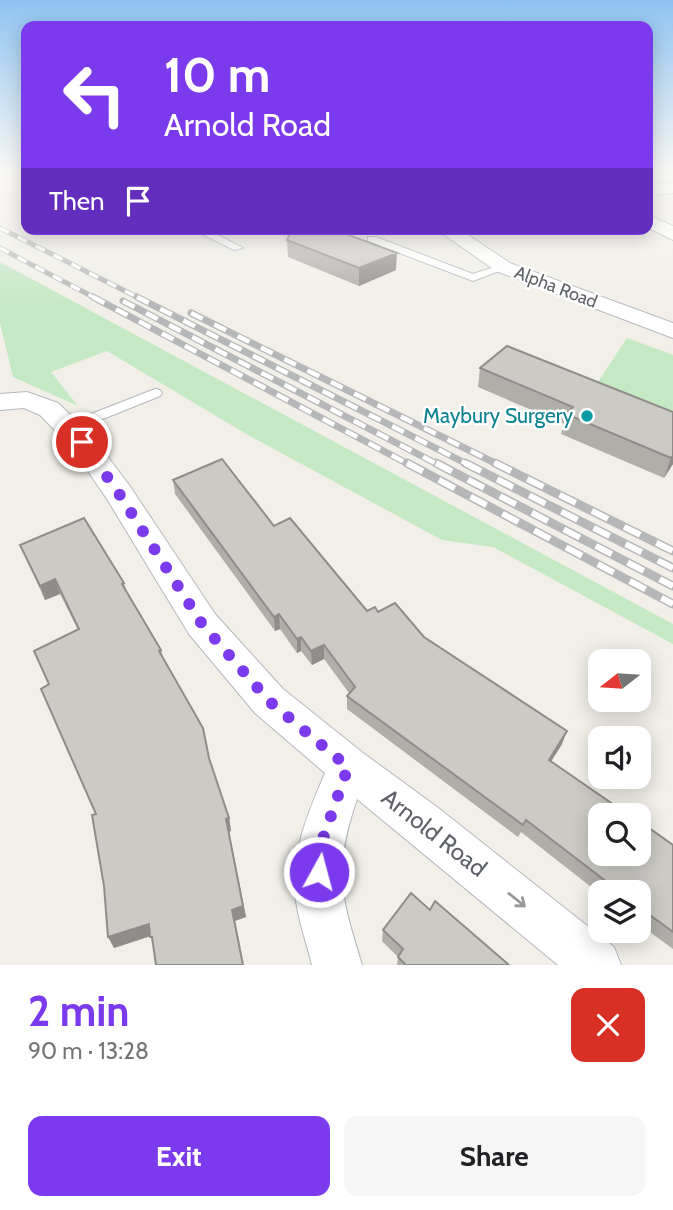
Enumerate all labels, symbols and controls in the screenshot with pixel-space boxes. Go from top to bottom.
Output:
text: 10 m [164,45,270,104]
icon: left [49,49,140,140]
text: Arnold Road [164,105,331,144]
icon: arrive [119,182,157,220]
text: Then [49,185,105,217]
street label: Alpha Road [512,261,600,313]
place label: Maybury Surgery [423,403,573,428]
marker: Maybury Surgery [579,408,595,424]
pin [52,412,112,472]
icon: arrive [63,423,101,461]
north arrow [588,649,651,712]
map controls [588,649,651,943]
button: sound [588,726,651,789]
street label: Arnold Road [376,783,493,883]
button: search [588,803,651,866]
position arrow [282,835,356,909]
button: layers [588,880,651,943]
one-way arrow [508,892,526,908]
text: 2 min [28,985,129,1037]
button: close [571,988,645,1062]
text: 90 m · 13:28 [28,1037,149,1065]
button: Exit [28,1116,330,1196]
button: Share [344,1116,645,1196]

